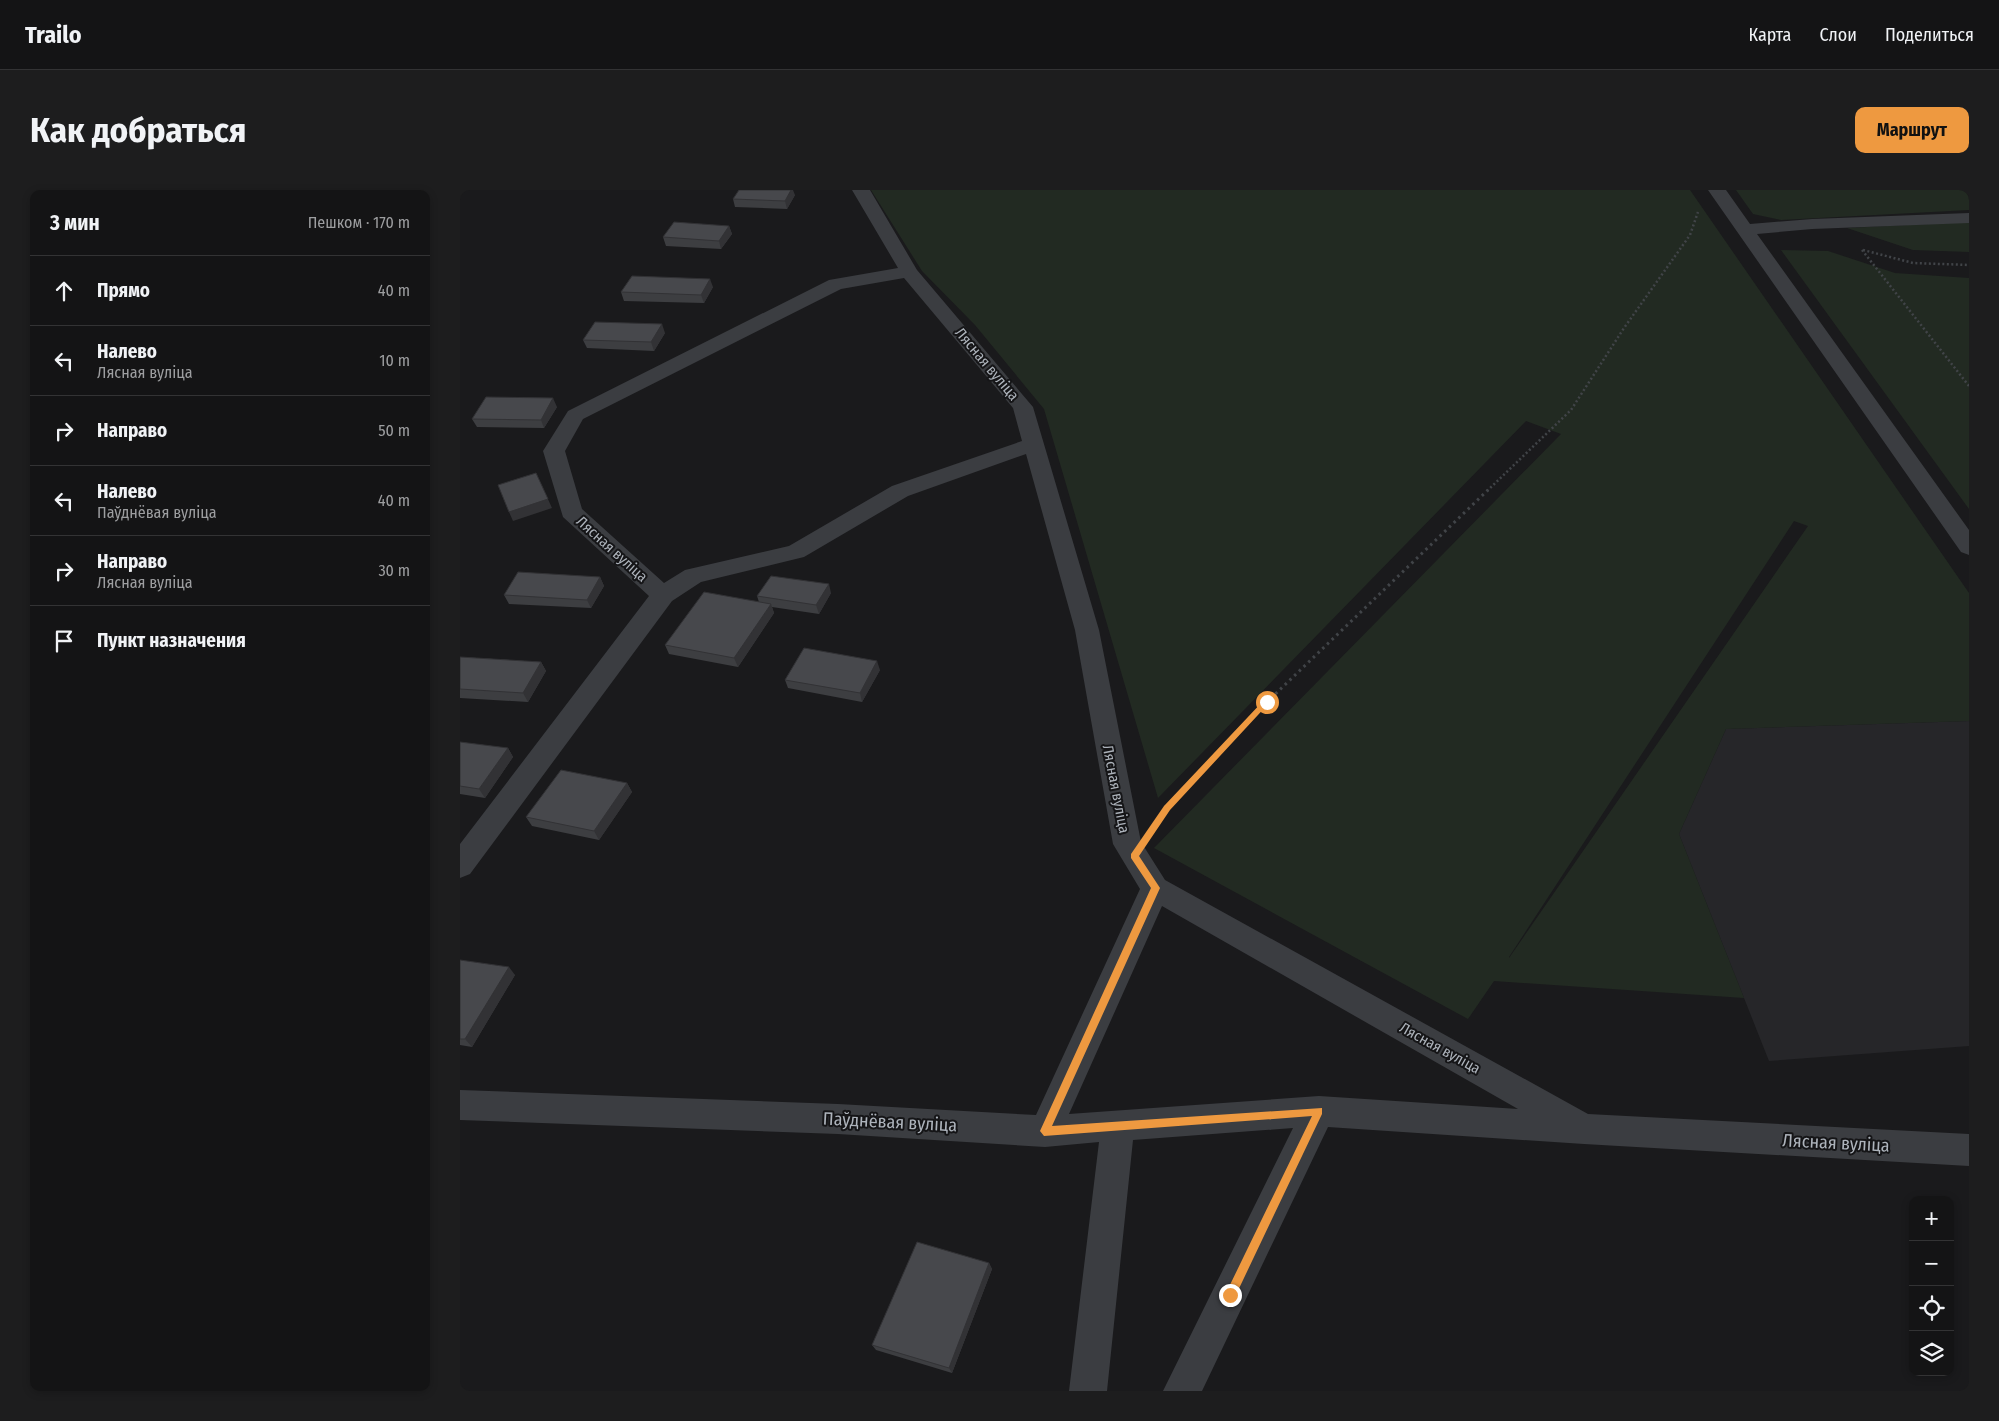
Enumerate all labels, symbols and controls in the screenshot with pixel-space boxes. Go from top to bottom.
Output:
text: Trailo [25,21,82,49]
text: Карта [1748,24,1791,46]
text: Слои [1819,24,1857,46]
text: Поделиться [1885,24,1974,46]
button: Маршрут [1855,107,1969,153]
text: Как добраться [30,109,247,151]
text: 3 мин [50,210,100,236]
text: Пешком · 170 m [308,213,410,232]
icon: ahead [50,277,78,305]
text: Прямо [97,279,150,302]
text: 40 m [378,281,410,300]
street label: Лясная вуліца [951,324,1023,404]
text: Налево [97,340,157,363]
icon: left [50,347,78,375]
text: 10 m [379,351,410,370]
text: Лясная вуліца [97,363,193,382]
icon: right [50,417,78,445]
text: Направо [97,419,167,442]
text: 50 m [378,421,410,440]
text: Налево [97,480,157,503]
icon: left [50,487,78,515]
text: 40 m [378,491,410,510]
text: Паўднёвая вуліца [97,503,216,522]
street label: Лясная вуліца [573,512,651,586]
text: Направо [97,550,167,573]
icon: right [50,557,78,585]
text: 30 m [378,561,410,580]
text: Лясная вуліца [97,573,193,592]
icon: arrive [50,627,78,655]
text: Пункт назначения [97,629,246,652]
route start [1256,691,1279,714]
street label: Лясная вуліца [1099,743,1133,835]
street label: Лясная вуліца [1396,1018,1484,1078]
street label: Паўднёвая вуліца [822,1107,958,1137]
street label: Лясная вуліца [1782,1129,1890,1157]
map controls [1909,1196,1954,1376]
button: + [1909,1196,1954,1241]
button: − [1909,1241,1954,1286]
route end [1219,1284,1242,1307]
button: locate [1909,1286,1954,1331]
button: layers [1909,1331,1954,1376]

